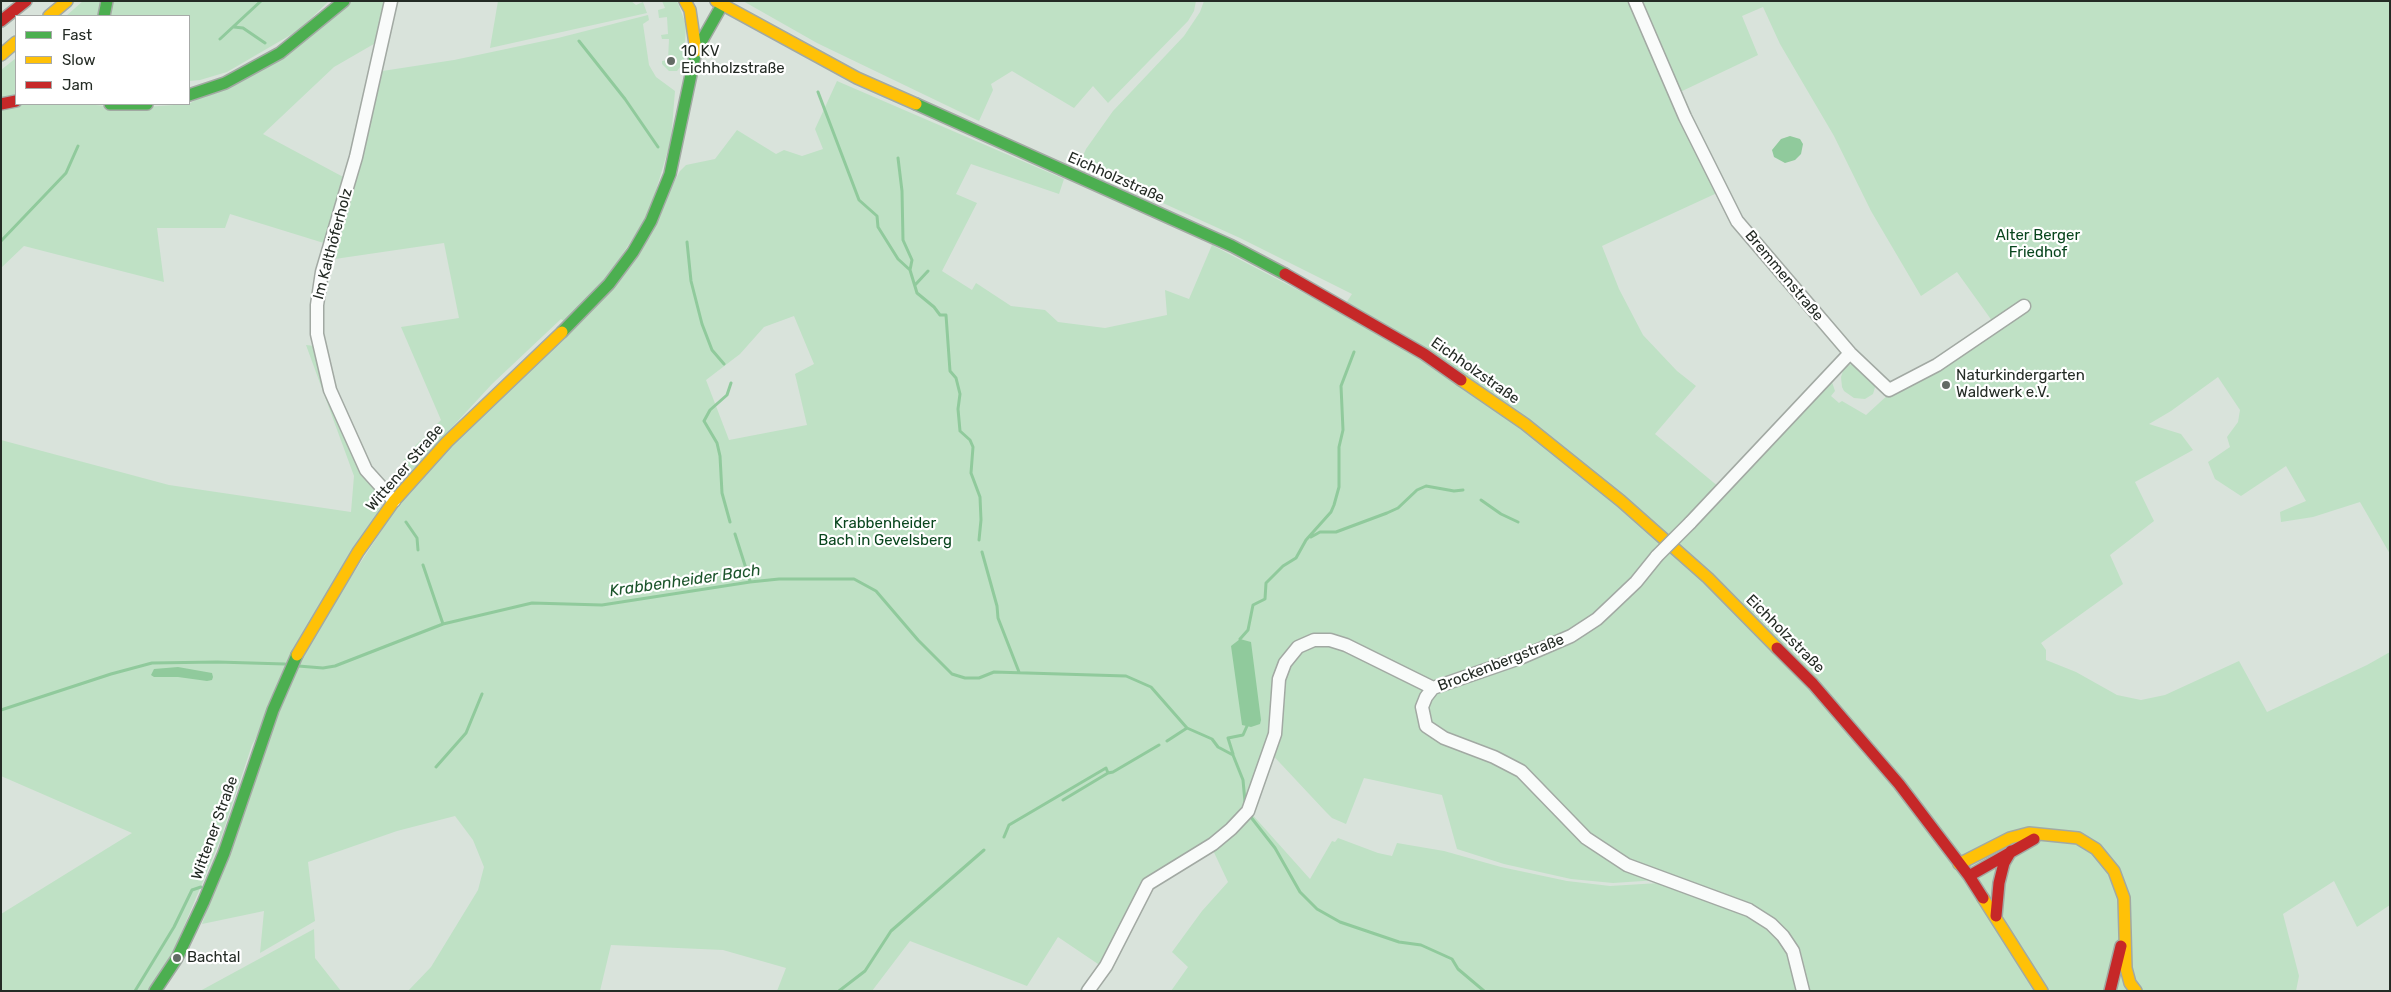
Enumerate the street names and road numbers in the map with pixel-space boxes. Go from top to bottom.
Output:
street label: Eichholzstraße [1065,149,1167,207]
street label: Im Kalthöferholz [310,187,356,301]
street label: Bremmenstraße [1741,227,1827,325]
street label: Eichholzstraße [1427,334,1523,408]
street label: Wittener Straße [362,421,448,515]
street label: Eichholzstraße [1742,591,1828,677]
street label: Brockenbergstraße [1435,631,1567,695]
street label: Wittener Straße [188,774,242,882]

